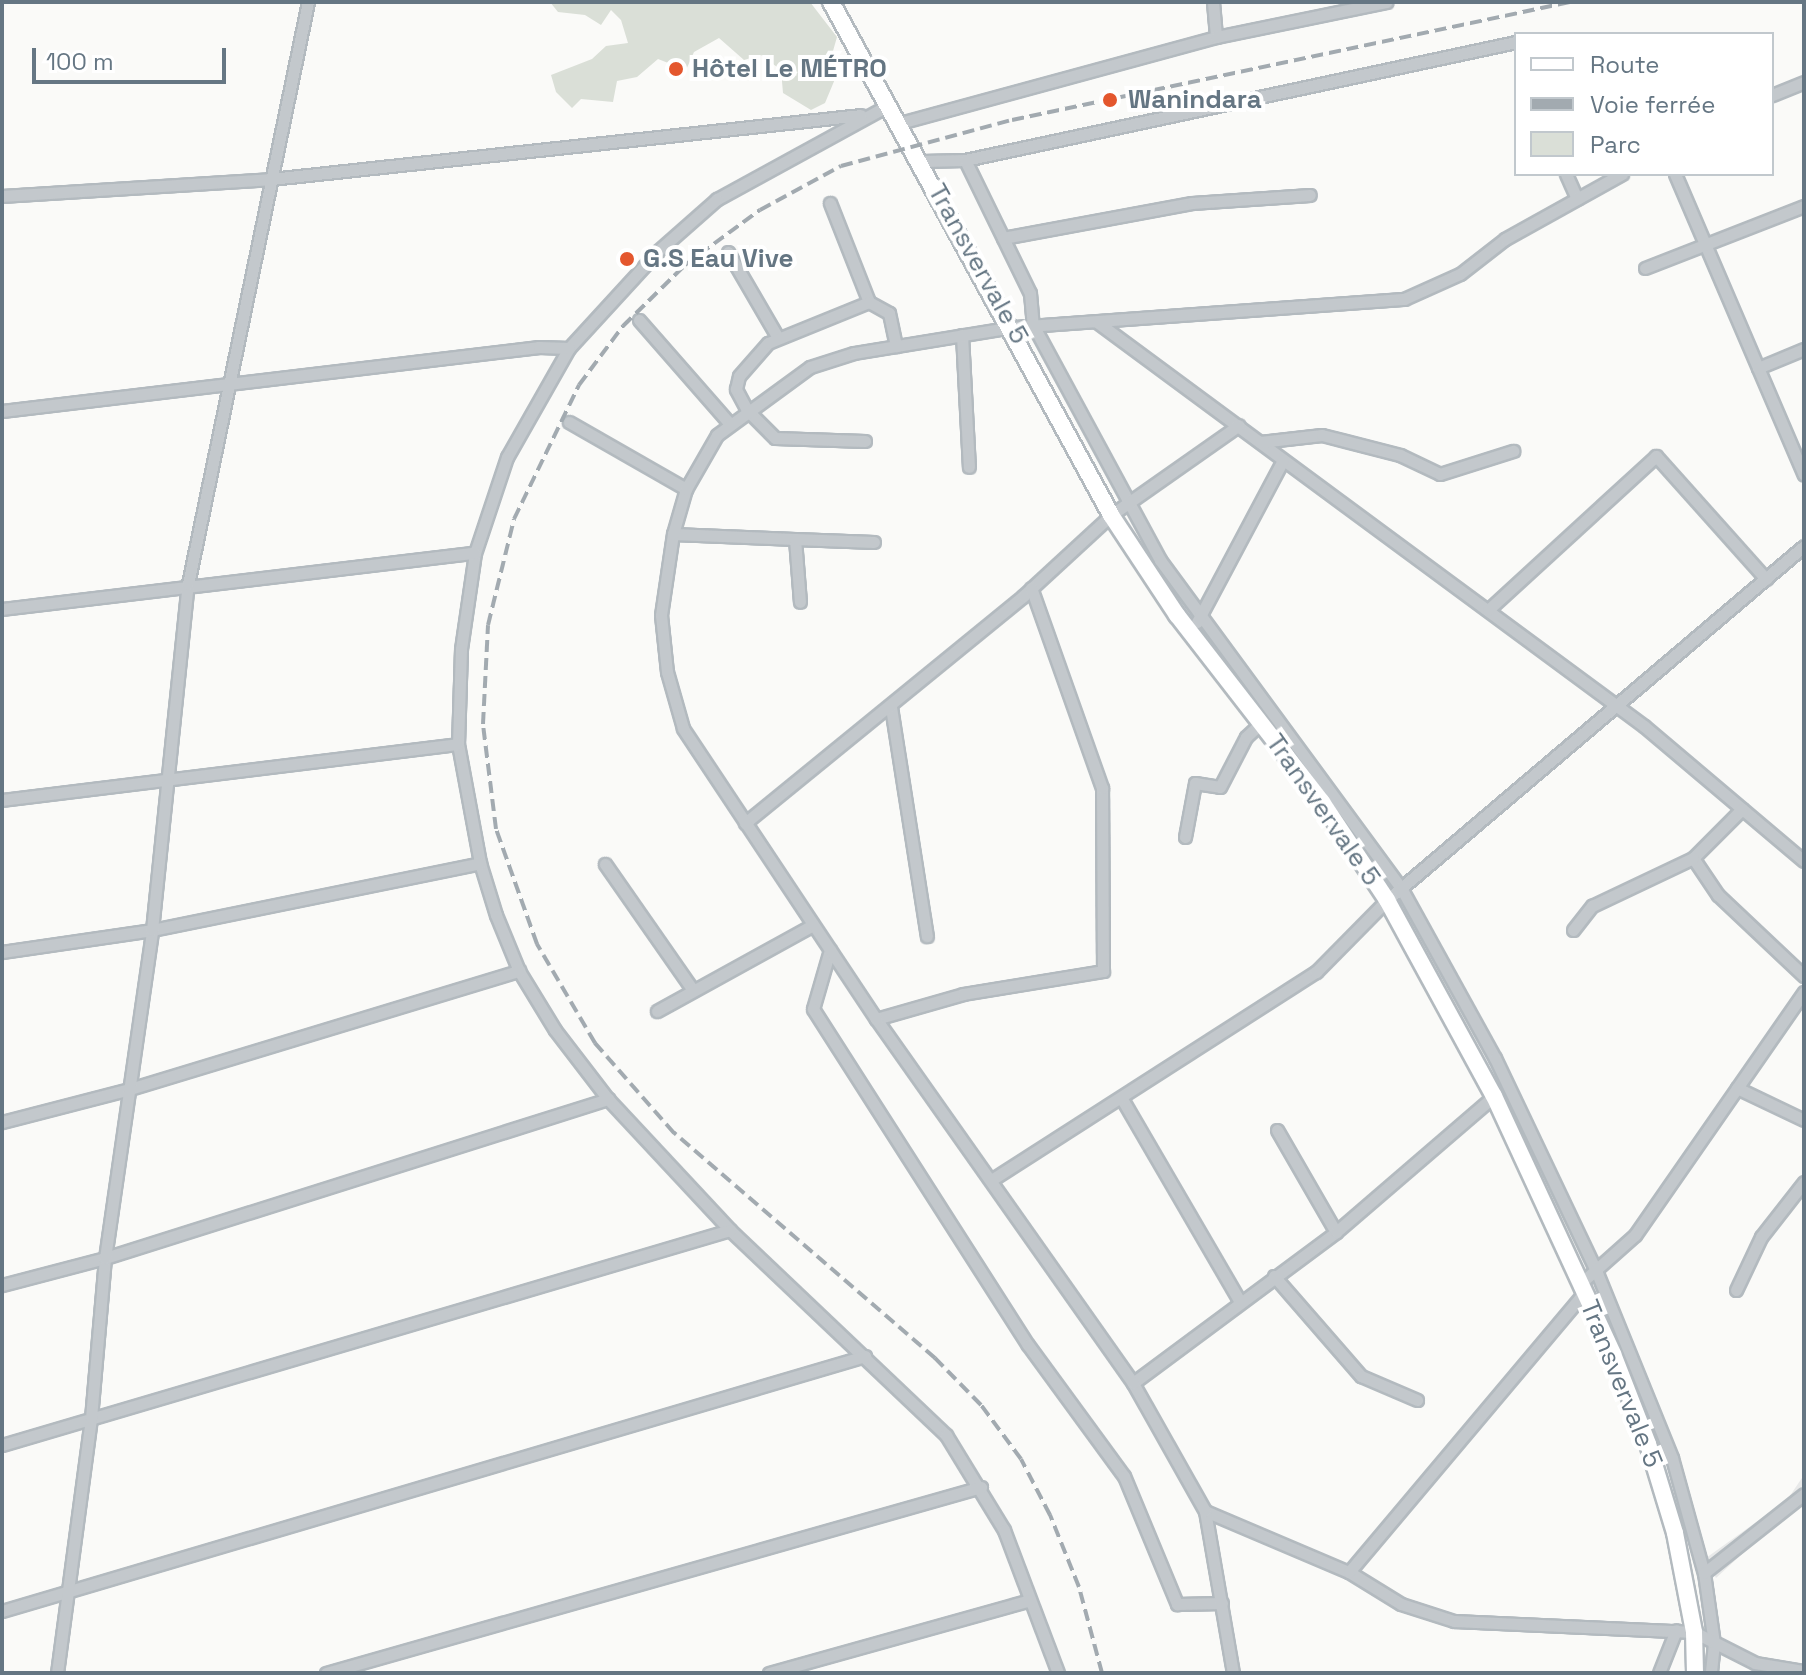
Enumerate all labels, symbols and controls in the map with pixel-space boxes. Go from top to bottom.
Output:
scale bar [36,32,230,82]
legend [1514,32,1774,176]
text: 100 m [46,46,114,77]
text: Route [1590,49,1659,80]
place label: Hôtel Le MÉTRO [692,53,887,85]
marker: Hôtel Le MÉTRO [667,60,685,78]
place label: Wanindara [1128,84,1262,116]
marker: Wanindara [1099,89,1121,111]
text: Voie ferrée [1590,89,1715,120]
text: Parc [1590,129,1641,160]
street label: Transvervale 5 [921,179,1035,349]
place label: G.S Eau Vive [643,243,794,275]
marker: G.S Eau Vive [618,250,636,268]
street label: Transvervale 5 [1259,728,1387,892]
street label: Transvervale 5 [1573,1296,1669,1472]

